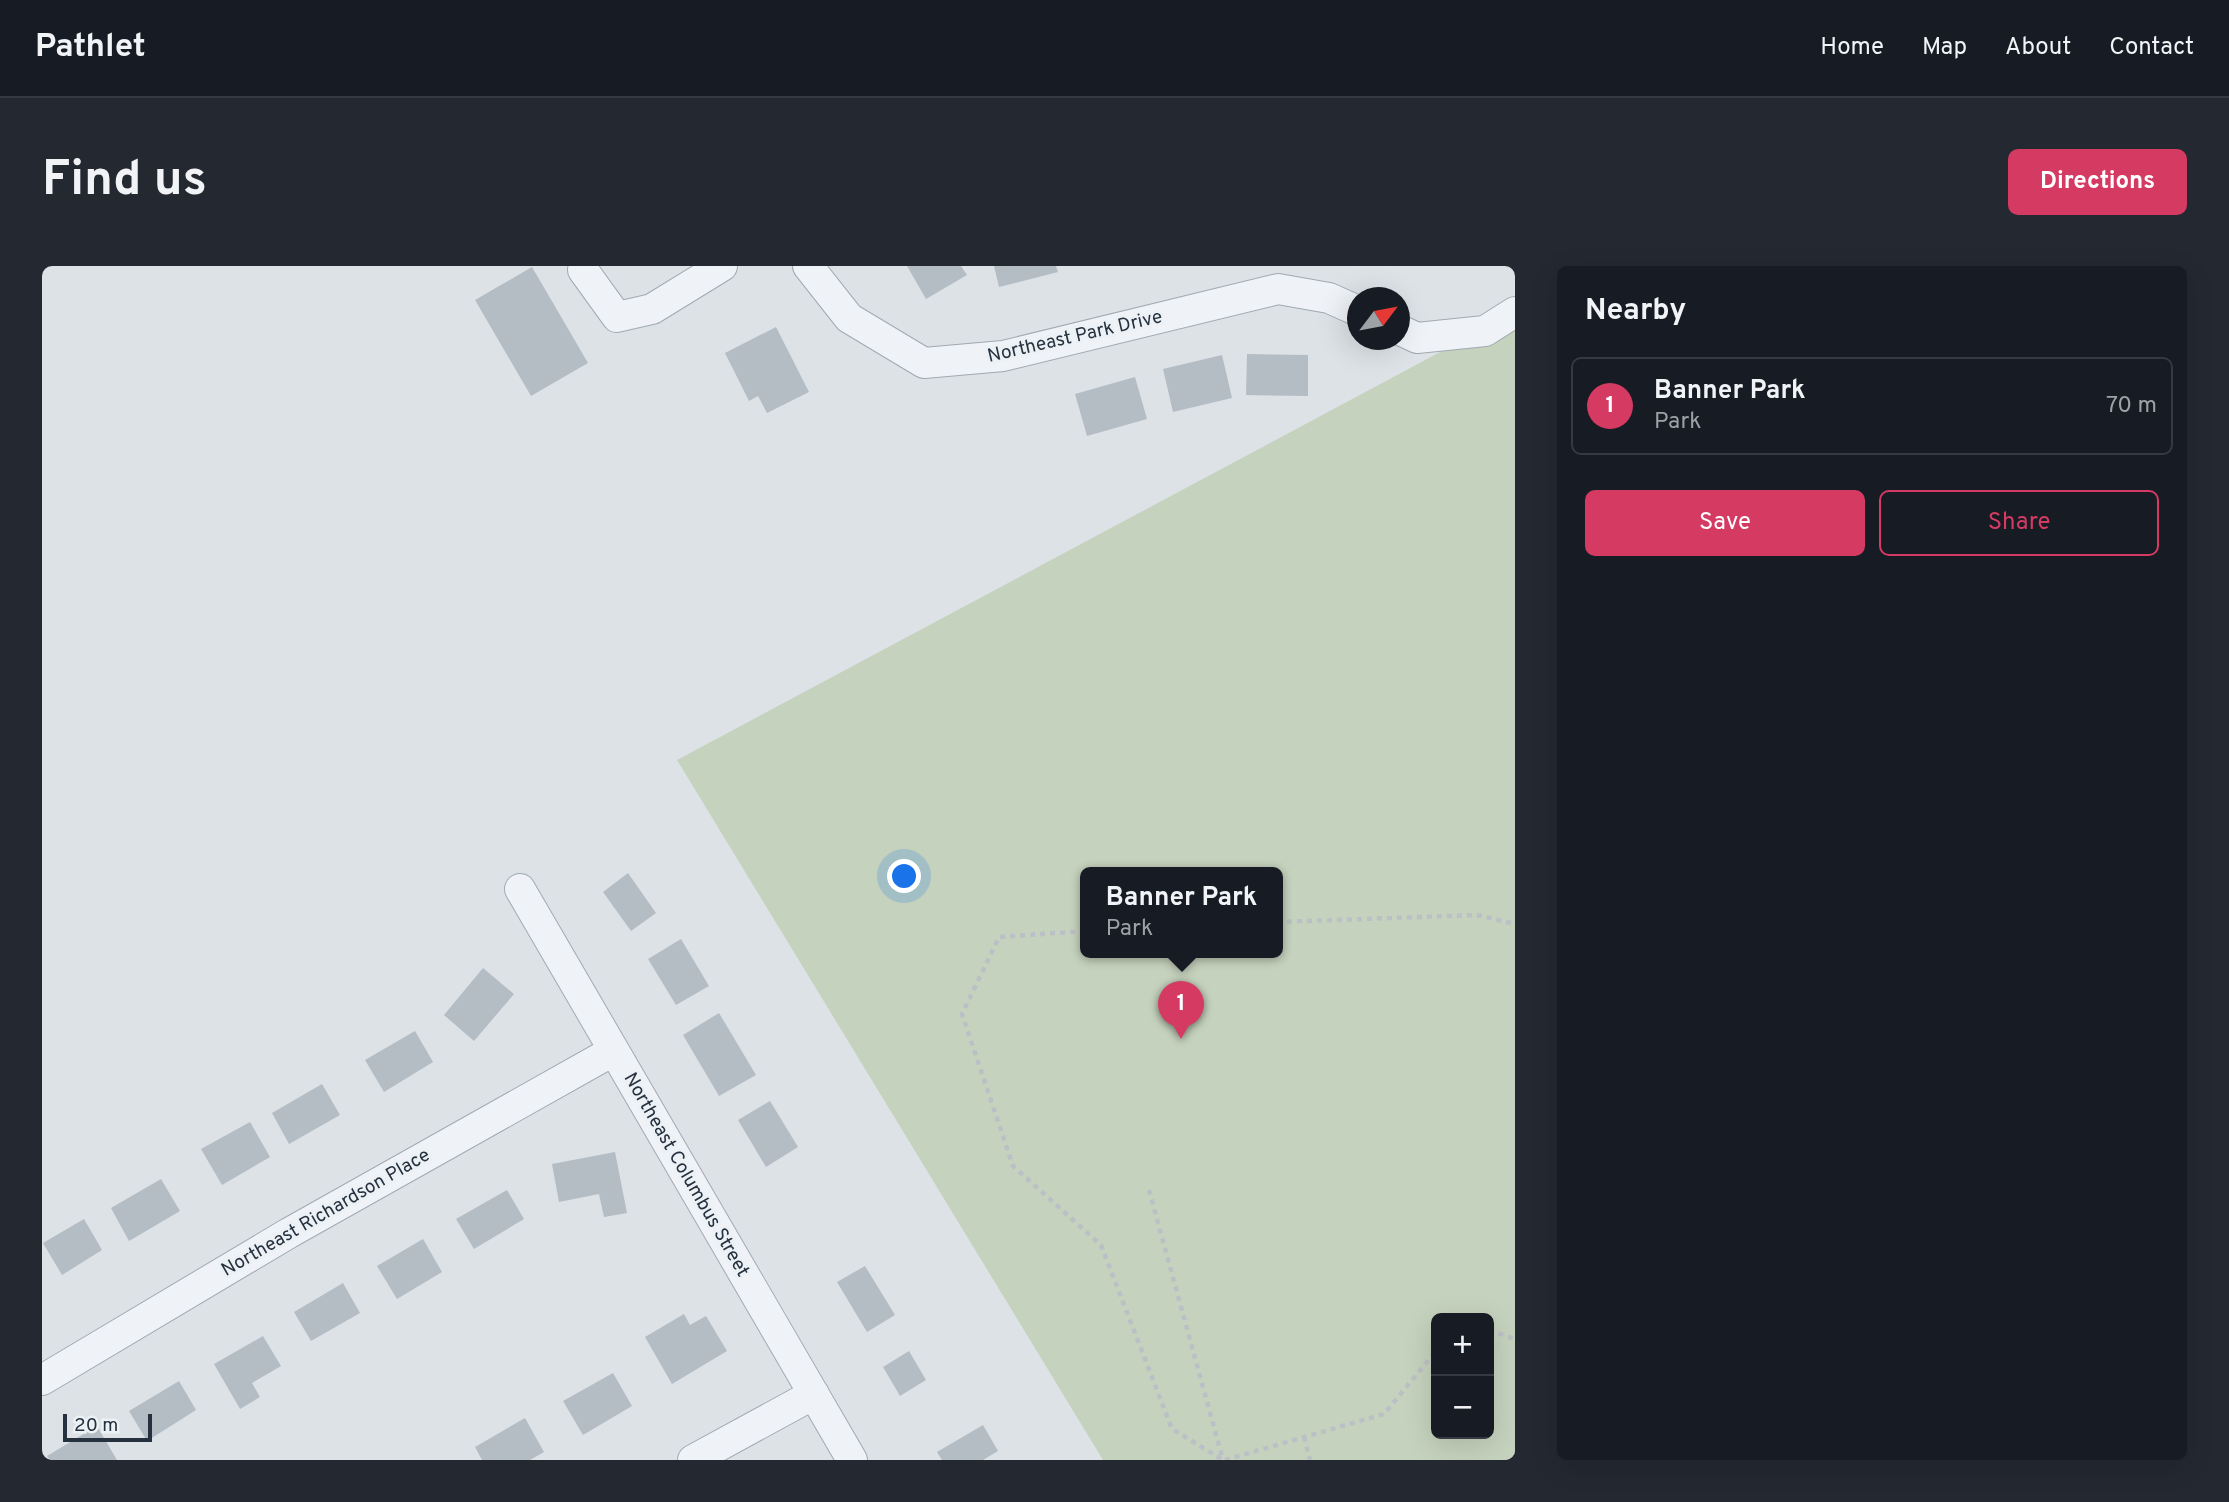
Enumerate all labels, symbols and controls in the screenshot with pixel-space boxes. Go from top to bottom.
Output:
text: Pathlet [35,27,146,69]
text: Home [1820,33,1884,63]
text: Map [1922,33,1967,63]
text: About [2005,33,2071,63]
text: Contact [2109,33,2194,63]
button: Directions [2008,149,2187,215]
text: Find us [42,151,207,213]
north arrow [1347,287,1410,350]
text: Nearby [1585,293,1686,330]
street label: Northeast Park Drive [985,305,1165,369]
text: Banner Park [1654,375,1806,408]
text: 1 [1605,392,1615,421]
text: 70 m [2106,392,2157,421]
text: Park [1654,408,1701,437]
button: Save [1585,490,1865,556]
button: Share [1879,490,2159,556]
your location [887,859,921,893]
popup [1080,867,1283,958]
text: Banner Park [1106,882,1257,915]
text: Park [1106,915,1153,944]
pin: 1 [1158,981,1204,1039]
street label: Northeast Columbus Street [618,1069,754,1281]
street label: Northeast Richardson Place [217,1143,435,1283]
map controls [1431,1313,1494,1439]
button: + [1431,1313,1494,1376]
button: − [1431,1376,1494,1439]
scale bar [63,1411,152,1443]
text: 20 m [74,1414,118,1438]

